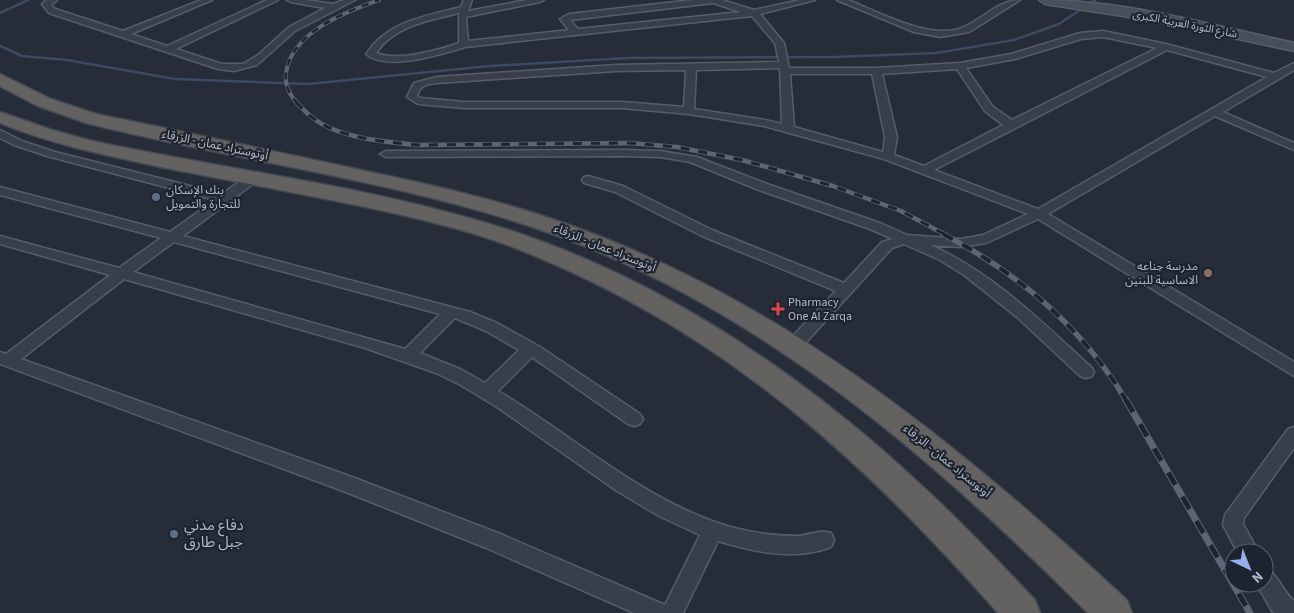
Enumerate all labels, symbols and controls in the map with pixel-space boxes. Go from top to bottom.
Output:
street label: شارع الثورة العربية الكبرى [1132,7,1239,42]
street label: أوتوستراد عمان - الزرقاء [160,125,270,165]
place label: بنك الإسكان للتجارة والتمويل [166,182,240,213]
marker: بنك الإسكان للتجارة والتمويل [150,191,162,203]
street label: أوتوستراد عمان - الزرقاء [552,220,659,276]
place label: مدرسة جناعه الاساسية للبنين [1125,258,1198,289]
marker: مدرسة جناعه الاساسية للبنين [1202,267,1214,279]
place label: Pharmacy One Al Zarqa [788,294,852,325]
marker: Pharmacy One Al Zarqa [772,303,784,315]
street label: أوتوستراد عمان - الزرقاء [899,420,995,502]
place label: دفاع مدني جبل طارق [184,515,244,553]
marker: دفاع مدني جبل طارق [168,528,180,540]
north arrow [1224,543,1274,593]
text: N [1247,566,1267,587]

